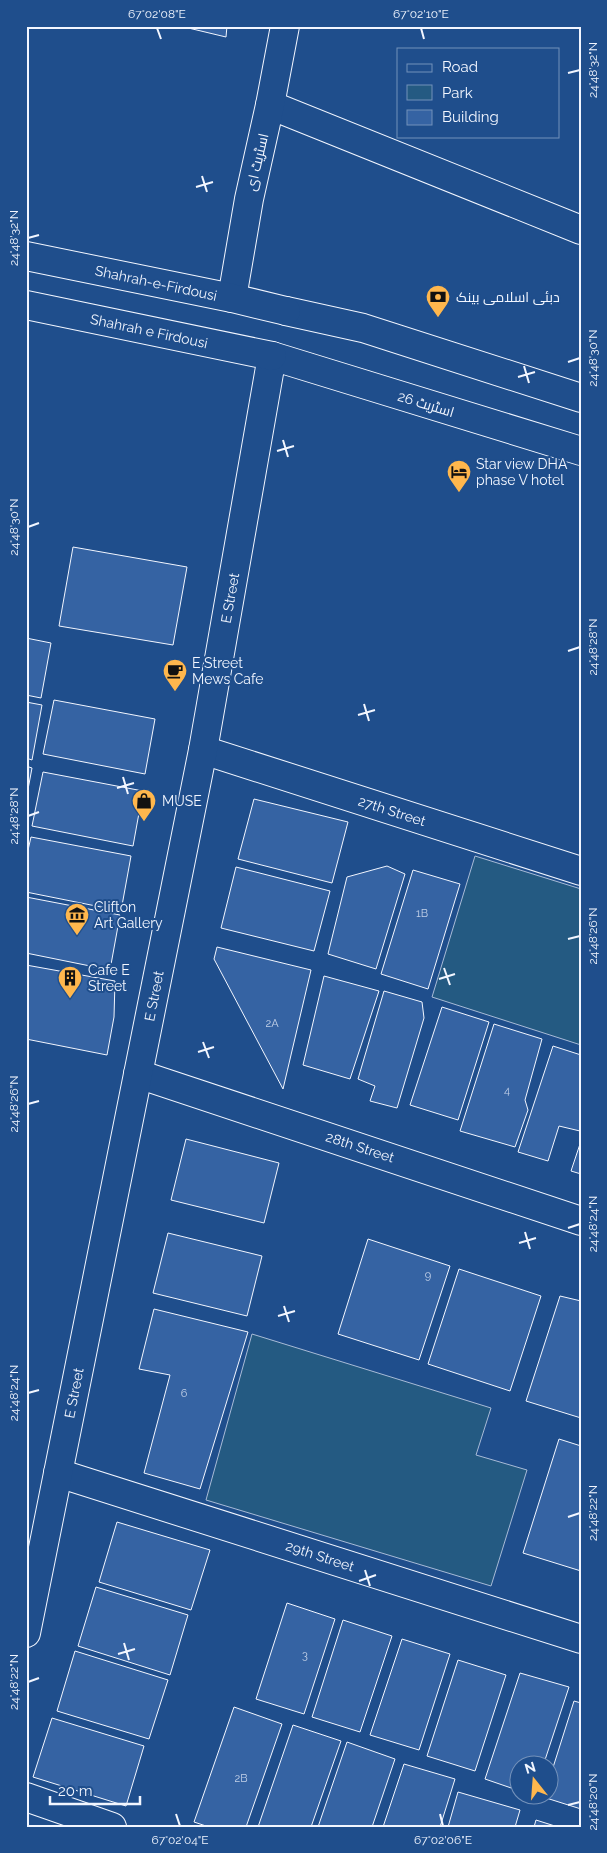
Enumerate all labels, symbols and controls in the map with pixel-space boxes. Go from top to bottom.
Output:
text: 67°02'08"E [128,7,186,21]
text: 67°02'10"E [393,7,449,21]
text: 24°48'32"N [586,42,600,98]
legend [397,48,560,138]
text: Road [442,58,478,76]
text: Park [442,84,473,102]
text: Building [442,108,499,126]
street label: اسٹریٹ ای [243,132,271,192]
text: 24°48'32"N [7,210,21,266]
street label: Shahrah-e-Firdousi [94,262,218,304]
bank icon: دبئی اسلامی بینک [425,284,451,318]
place label: دبئی اسلامی بینک [456,289,560,305]
street label: Shahrah e Firdousi [89,311,209,351]
text: 24°48'30"N [586,329,600,387]
street label: اسٹریٹ 26 [396,388,456,420]
place label: Star view DHA phase V hotel [476,456,568,488]
hotel icon: Star view DHA phase V hotel [446,459,472,493]
text: 24°48'30"N [7,498,21,556]
street label: E Street [218,571,242,624]
text: 24°48'28"N [586,619,600,675]
place label: E Street Mews Cafe [192,655,264,687]
cafe icon: E Street Mews Cafe [162,658,188,692]
text: 24°48'28"N [7,788,21,844]
shop icon: MUSE [131,788,157,822]
place label: MUSE [162,793,202,809]
street label: 27th Street [356,793,428,830]
place label: Clifton Art Gallery [94,899,163,931]
museum icon: Clifton Art Gallery [64,902,90,936]
house number: 1B [416,907,428,920]
text: 24°48'26"N [586,907,600,965]
place label: Cafe E Street [88,962,130,994]
building icon: Cafe E Street [57,965,83,999]
street label: E Street [141,969,167,1023]
house number: 2A [265,1017,279,1030]
text: 24°48'26"N [7,1075,21,1133]
house number: 4 [504,1084,510,1097]
street label: 28th Street [324,1128,396,1166]
text: 24°48'24"N [586,1196,600,1252]
house number: 9 [425,1269,431,1282]
text: 24°48'24"N [7,1365,21,1421]
street label: E Street [61,1366,87,1420]
house number: 6 [181,1387,188,1400]
text: 24°48'22"N [586,1485,600,1541]
street label: 29th Street [284,1537,356,1575]
house number: 3 [302,1649,308,1662]
text: 24°48'22"N [7,1654,21,1710]
north arrow [510,1756,560,1806]
text: N [523,1758,538,1777]
house number: 2B [234,1772,248,1785]
scale bar [50,1773,140,1805]
text: 24°48'20"N [586,1773,600,1831]
text: 20 m [58,1782,93,1800]
text: 67°02'04"E [151,1833,209,1847]
text: 67°02'06"E [414,1833,472,1847]

